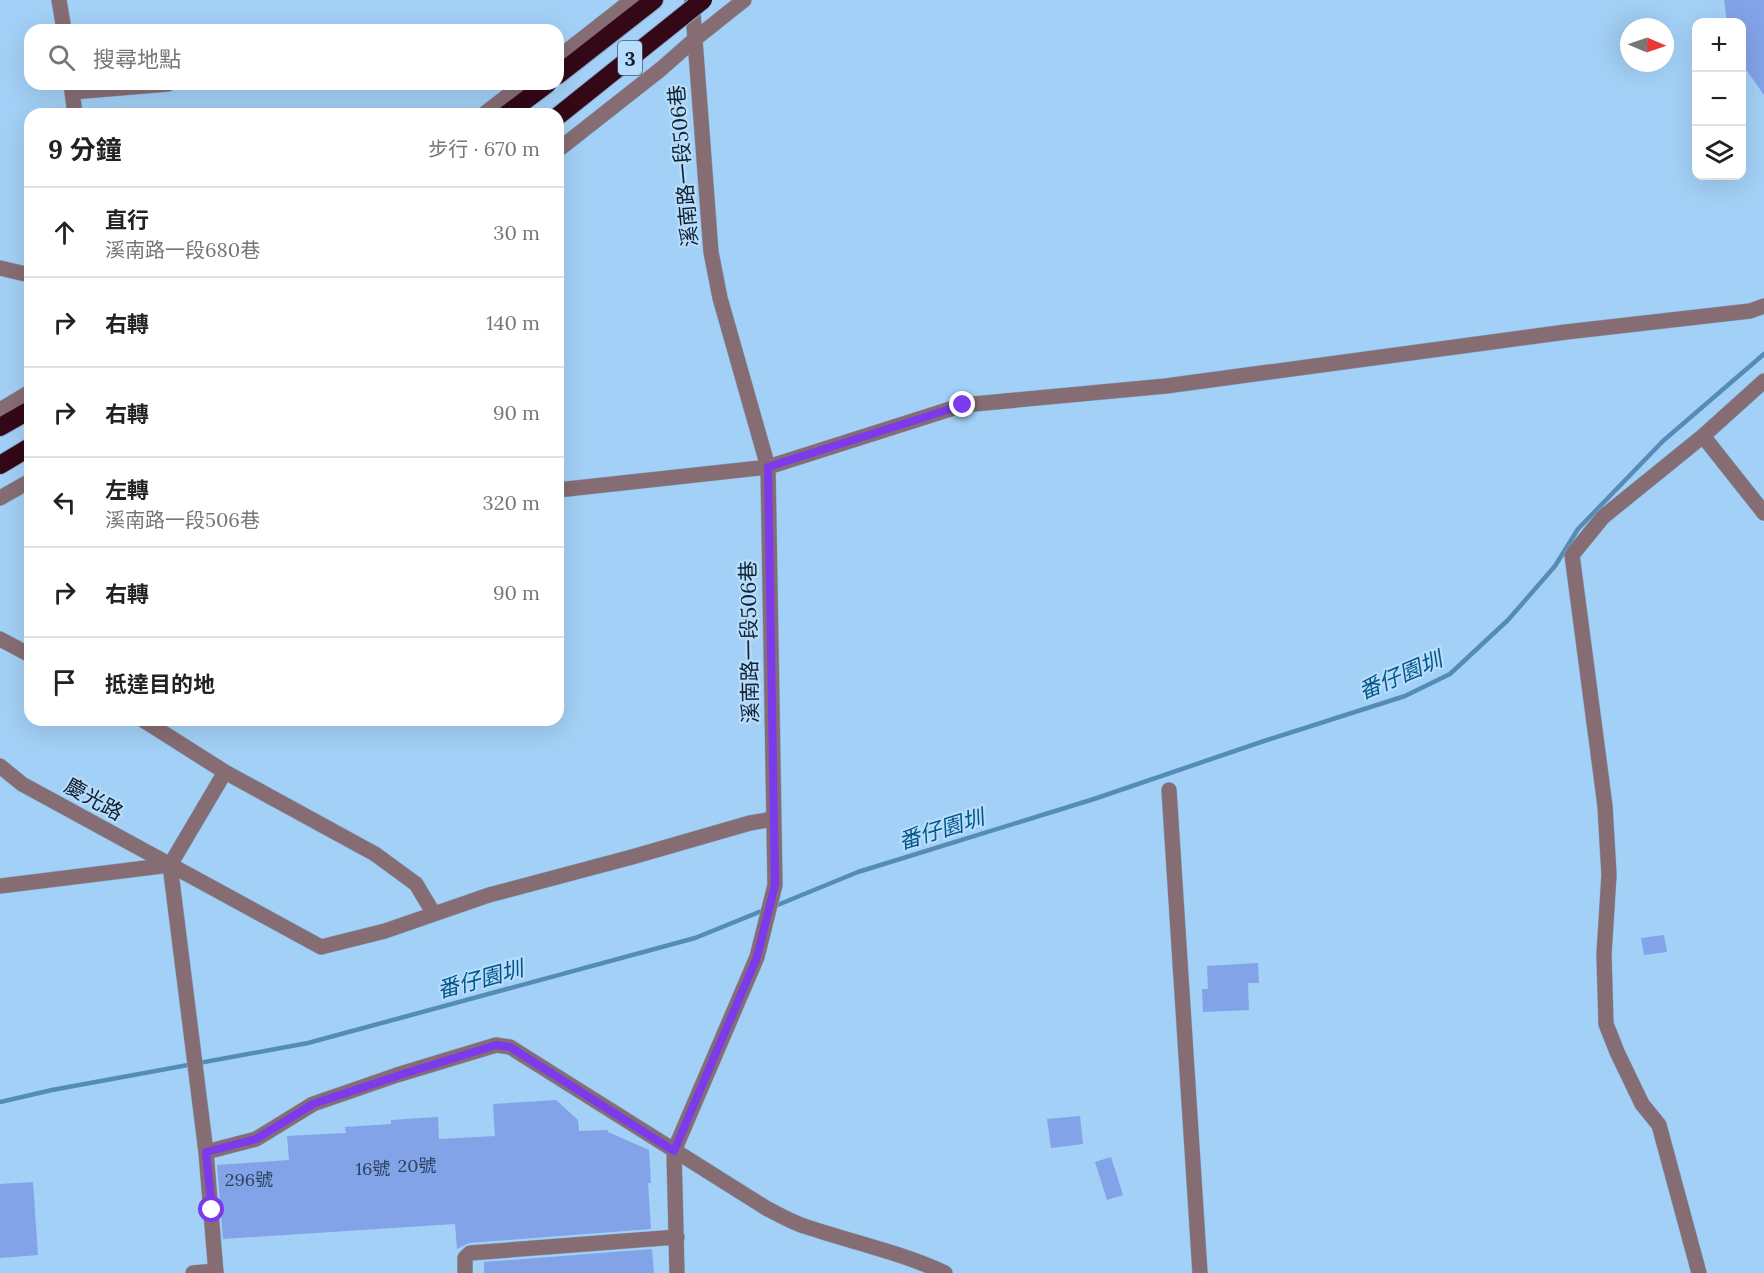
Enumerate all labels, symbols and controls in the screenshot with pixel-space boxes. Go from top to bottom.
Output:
north arrow [1620,18,1674,72]
map controls [1692,18,1746,180]
button: + [1692,18,1746,72]
search box [24,24,564,90]
icon: search [45,41,78,74]
road number: 3 [618,41,642,75]
text: 搜尋地點 [93,45,181,73]
button: − [1692,72,1746,126]
street label: 溪南路一段506巷 [662,84,704,248]
button: layers [1692,126,1746,180]
text: 9 分鐘 [48,133,122,166]
text: 步行 · 670 m [428,136,540,161]
text: 直行 [105,206,149,234]
icon: ahead [48,216,81,249]
text: 30 m [493,220,540,245]
text: 溪南路一段680巷 [105,237,260,262]
icon: right [48,306,81,339]
text: 右轉 [105,310,149,338]
text: 140 m [486,310,540,335]
route end [949,391,975,417]
icon: right [48,396,81,429]
text: 右轉 [105,400,149,428]
text: 90 m [493,400,540,425]
text: 左轉 [105,476,149,504]
icon: left [48,486,81,519]
text: 320 m [483,490,540,515]
text: 溪南路一段506巷 [105,507,260,532]
street label: 溪南路一段506巷 [734,560,764,724]
icon: right [48,576,81,609]
text: 右轉 [105,580,149,608]
text: 90 m [493,580,540,605]
water label: 番仔園圳 [1354,644,1449,705]
icon: arrive [48,666,81,699]
text: 抵達目的地 [105,670,215,698]
street label: 慶光路 [60,772,128,826]
water label: 番仔園圳 [895,802,990,855]
water label: 番仔園圳 [434,953,529,1004]
house number: 20號 [398,1154,436,1177]
house number: 16號 [356,1157,390,1180]
house number: 296號 [225,1168,273,1191]
route start [198,1196,224,1222]

